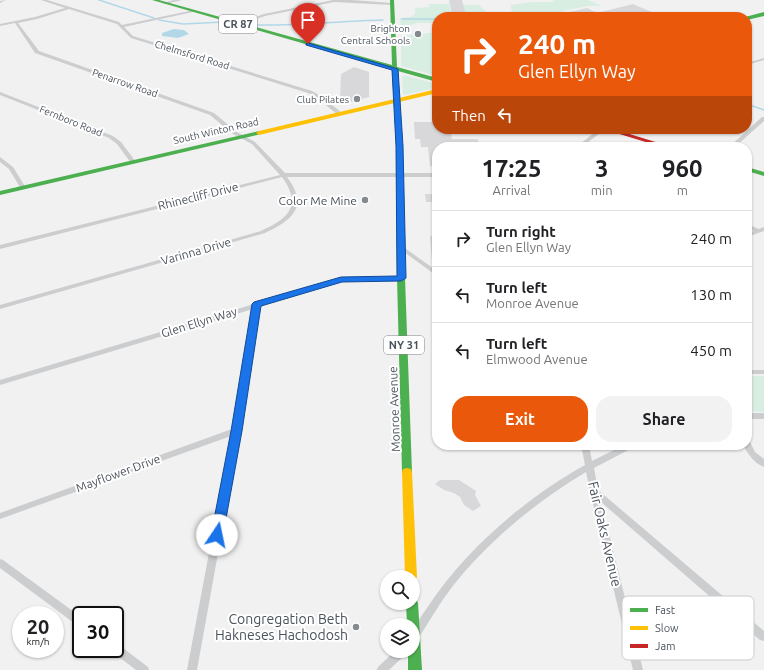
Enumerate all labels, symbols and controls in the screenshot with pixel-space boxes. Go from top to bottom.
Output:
pin [291,3,325,44]
icon: arrive [297,9,319,31]
road number: CR 87 [219,15,257,33]
place label: Brighton Central Schools [341,23,410,46]
icon: right [452,28,504,80]
text: 240 m [518,28,596,59]
marker: Brighton Central Schools [413,29,423,39]
street label: Chelmsford Road [153,38,231,72]
text: Glen Ellyn Way [518,61,636,81]
street label: Penarrow Road [91,67,159,99]
place label: Club Pilates [296,94,349,105]
marker: Club Pilates [352,94,362,104]
street label: Fernboro Road [38,103,104,139]
icon: left [494,104,516,126]
text: Then [452,107,486,124]
street label: South Winton Road [172,116,260,146]
text: 17:25 [481,155,541,182]
text: 3 [595,155,608,182]
text: 960 [662,155,703,182]
street label: Rhinecliff Drive [156,180,240,212]
text: Arrival [492,183,530,197]
text: min [591,183,613,197]
text: m [677,183,688,197]
place label: Color Me Mine [279,194,357,207]
marker: Color Me Mine [360,195,370,205]
text: Turn right [486,223,556,240]
icon: right [452,228,474,250]
text: 240 m [690,230,732,247]
street label: Varinna Drive [160,235,232,267]
text: Glen Ellyn Way [486,240,571,254]
text: Turn left [486,279,547,296]
icon: left [452,284,474,306]
text: 130 m [690,286,732,303]
text: Monroe Avenue [486,296,579,310]
street label: Glen Ellyn Way [160,304,239,340]
text: Turn left [486,335,547,352]
road number: NY 31 [384,336,424,354]
icon: left [452,340,474,362]
text: 450 m [690,342,732,359]
text: Elmwood Avenue [486,352,588,366]
street label: Monroe Avenue [386,366,402,452]
button: Exit [452,396,588,442]
button: Share [596,396,732,442]
street label: Mayflower Drive [74,452,162,494]
street label: Fair Oaks Avenue [585,480,625,588]
position arrow [196,514,238,556]
map controls [380,570,420,658]
button: search [380,570,420,610]
legend [622,596,754,660]
text: Fast [655,604,676,616]
speed limit sign: 30 [72,606,124,658]
place label: Congregation Beth Hakneses Hachodosh [215,611,348,643]
text: 20 [27,615,49,638]
button: layers [380,618,420,658]
marker: Congregation Beth Hakneses Hachodosh [351,622,361,632]
text: Slow [655,622,679,634]
text: km/h [26,636,50,647]
text: Jam [655,640,676,652]

